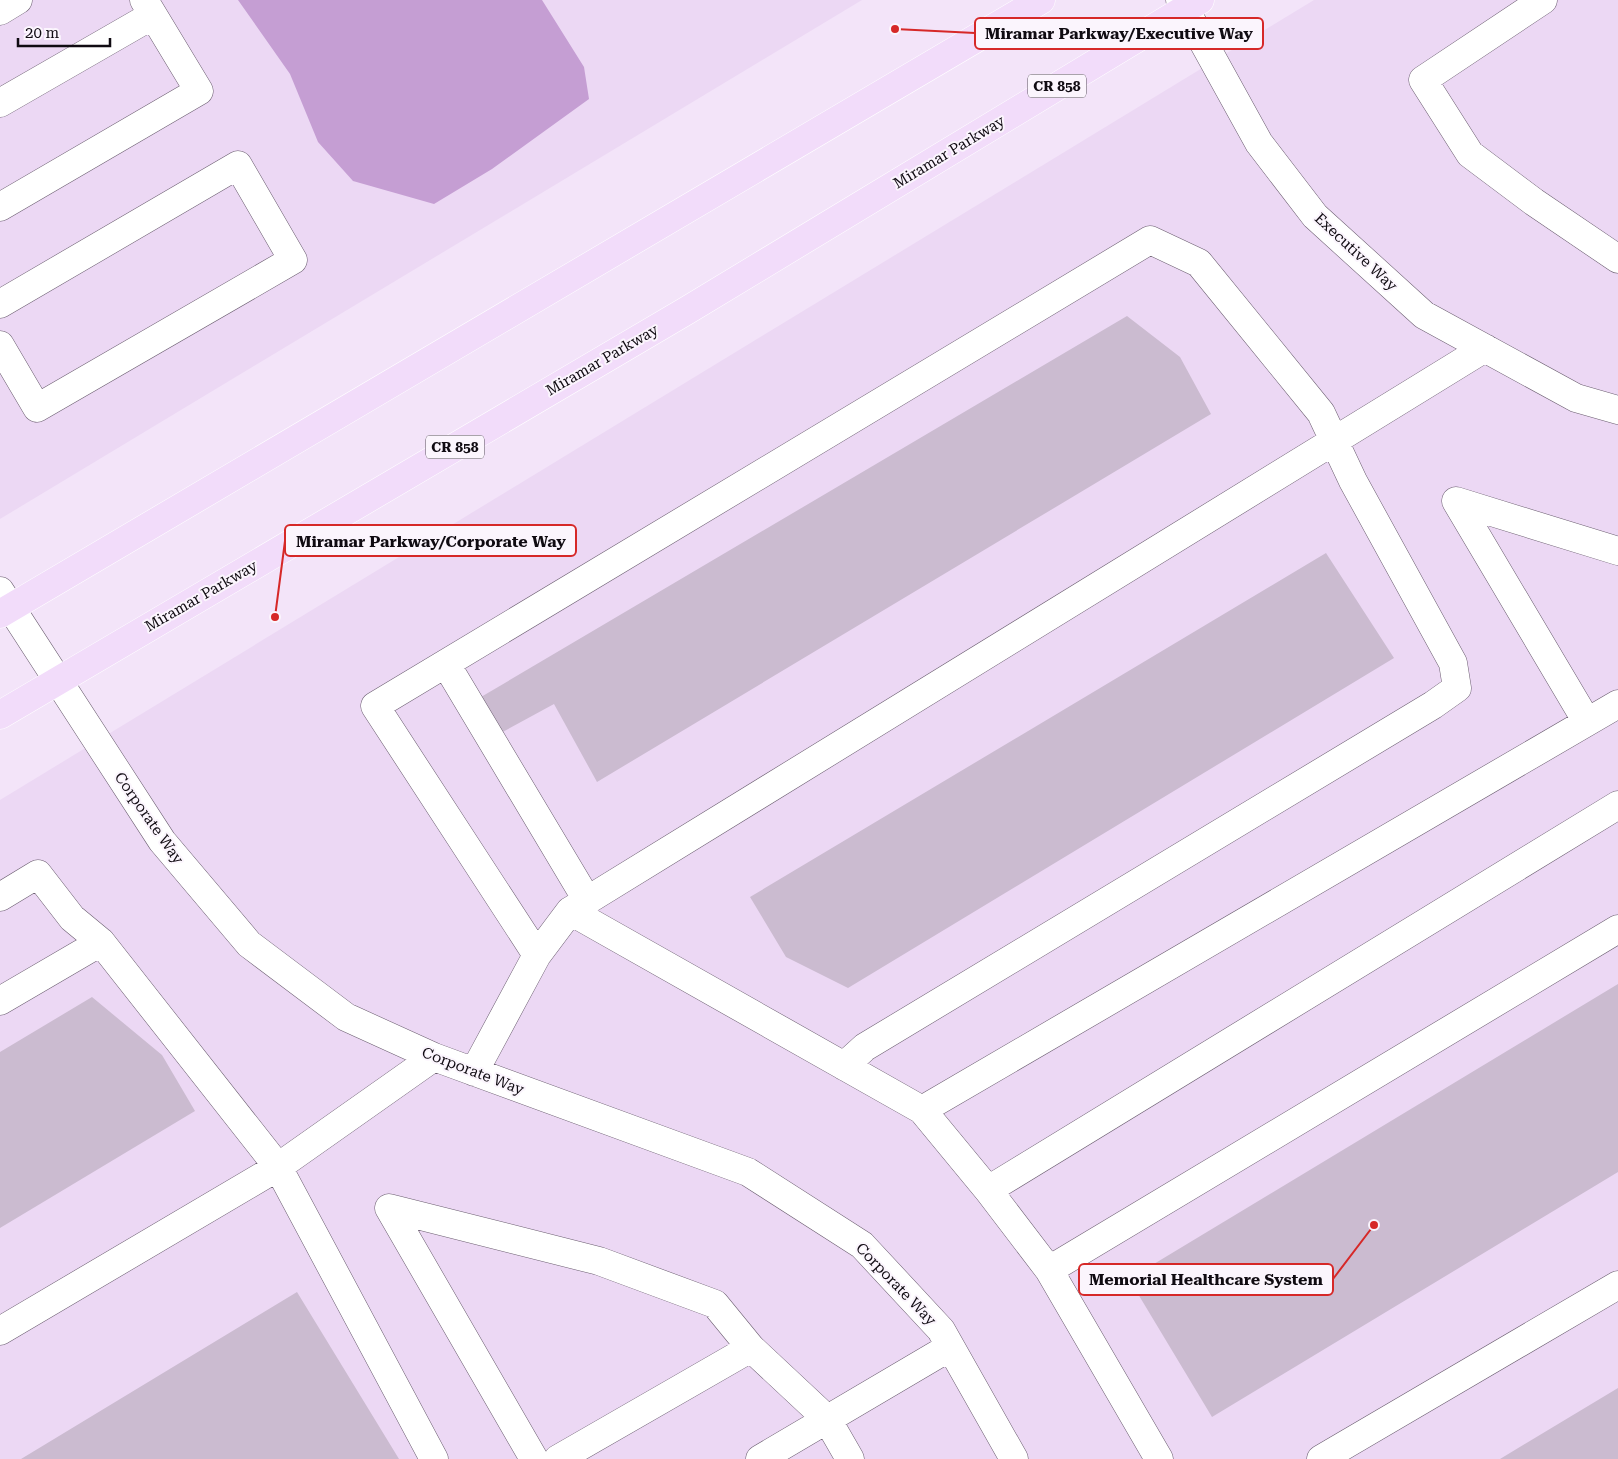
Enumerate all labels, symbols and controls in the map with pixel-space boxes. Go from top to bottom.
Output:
scale bar [18,15,110,47]
callout: Miramar Parkway/Executive Way [975,18,1263,49]
text: 20 m [25,24,60,42]
text: Miramar Parkway/Executive Way [985,24,1253,43]
road number: CR 858 [1028,74,1086,98]
street label: Miramar Parkway [890,112,1008,192]
street label: Executive Way [1311,209,1401,295]
street label: Miramar Parkway [543,320,661,399]
road number: CR 858 [426,436,484,458]
callout: Miramar Parkway/Corporate Way [285,525,576,556]
text: Miramar Parkway/Corporate Way [296,532,566,551]
street label: Miramar Parkway [142,556,260,635]
street label: Corporate Way [111,769,187,867]
street label: Corporate Way [419,1043,527,1099]
street label: Corporate Way [852,1239,940,1329]
callout: Memorial Healthcare System [1079,1264,1333,1295]
text: Memorial Healthcare System [1089,1270,1323,1289]

